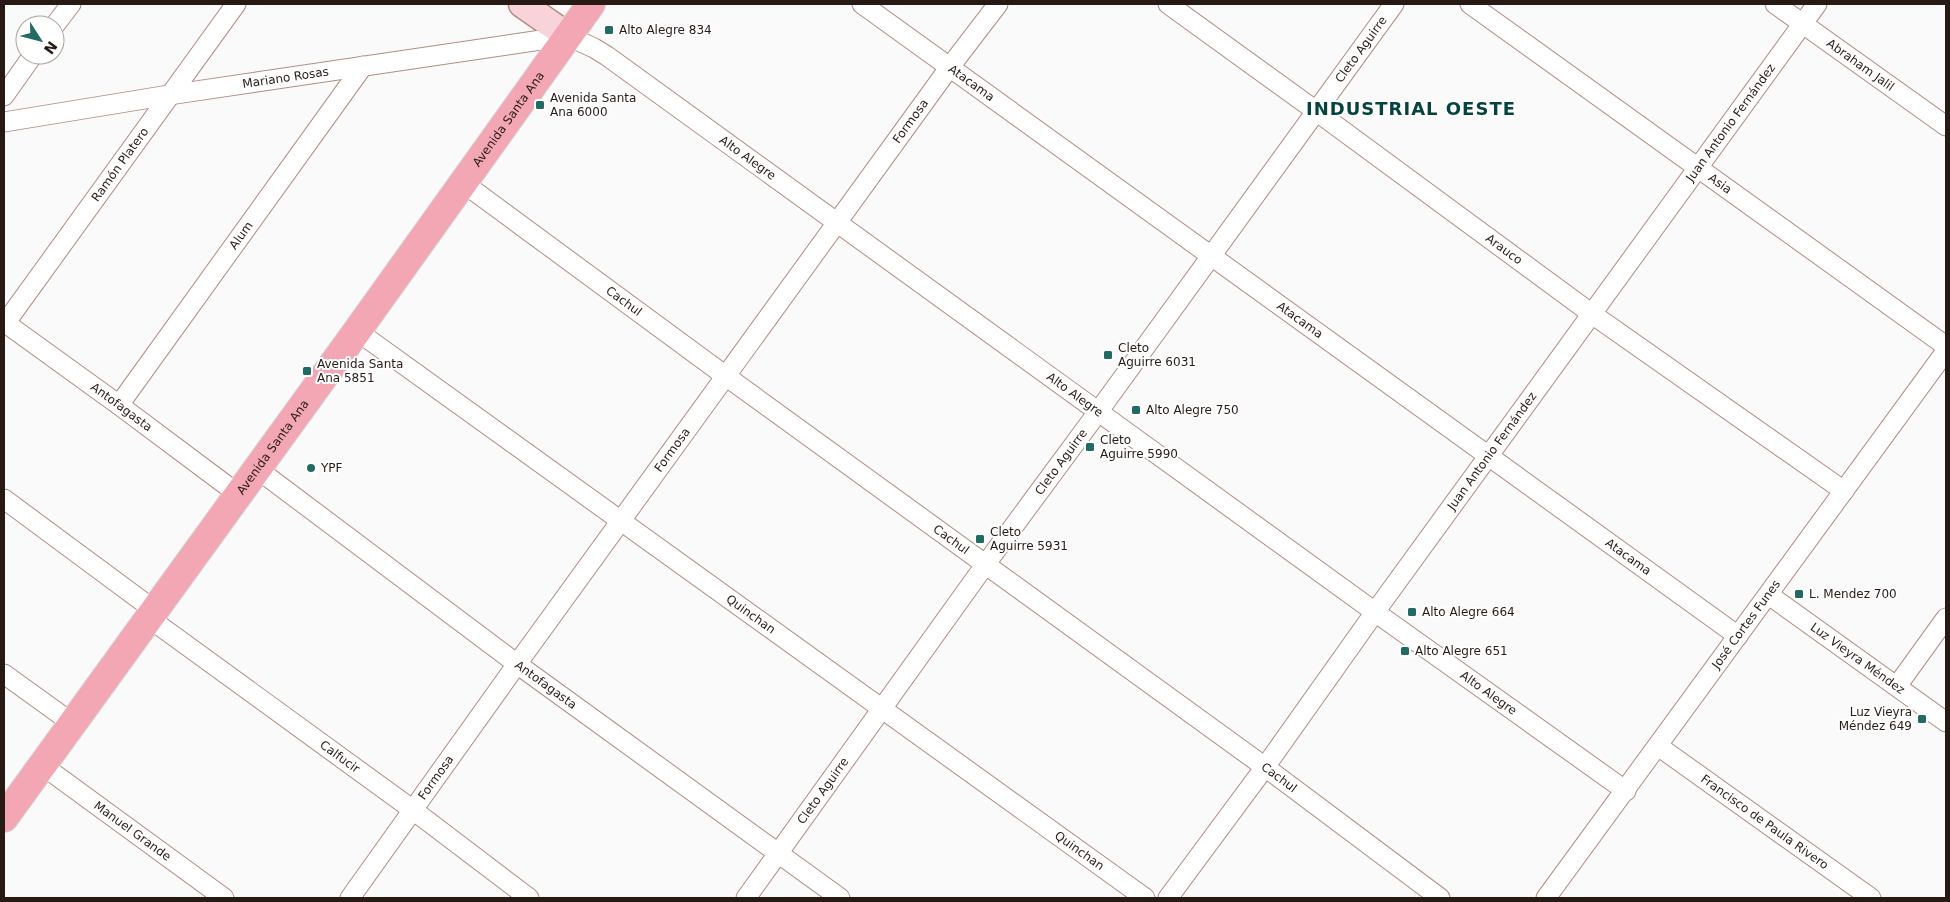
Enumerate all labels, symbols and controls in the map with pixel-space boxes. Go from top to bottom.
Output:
street label: Cleto Aguirre [1332,14,1390,85]
north arrow [15,15,65,65]
place label: Alto Alegre 834 [619,23,712,37]
marker: Alto Alegre 834 [603,24,615,36]
street label: Abraham Jalil [1824,36,1897,94]
text: N [41,38,60,57]
street label: Juan Antonio Fernández [1683,61,1778,185]
street label: Atacama [946,62,997,104]
street label: Mariano Rosas [241,64,330,91]
street label: Avenida Santa Ana [470,69,547,169]
place label: Avenida Santa Ana 6000 [550,91,636,119]
street label: Formosa [890,96,931,146]
district label: INDUSTRIAL OESTE [1306,98,1516,119]
marker: Avenida Santa Ana 6000 [534,99,546,111]
street label: Ramón Platero [89,125,151,204]
street label: Alto Alegre [717,133,778,183]
street label: Asia [1706,171,1734,197]
street label: Alum [226,219,256,252]
street label: Arauco [1483,231,1525,267]
street label: Cachul [603,283,645,319]
street label: Atacama [1274,299,1326,341]
place label: Cleto Aguirre 6031 [1118,341,1196,369]
marker: Cleto Aguirre 6031 [1102,349,1114,361]
place label: Avenida Santa Ana 5851 [317,357,403,385]
marker: Avenida Santa Ana 5851 [301,365,313,377]
street label: Alto Alegre [1044,370,1106,420]
street label: Antofagasta [88,380,155,434]
street label: Juan Antonio Fernández [1444,389,1539,514]
street label: Avenida Santa Ana [234,397,312,497]
place label: Alto Alegre 750 [1146,403,1239,417]
marker: Alto Alegre 750 [1130,404,1142,416]
street label: Formosa [652,425,693,475]
street label: Cleto Aguirre [1032,426,1090,498]
place label: Cleto Aguirre 5990 [1100,433,1178,461]
marker: Cleto Aguirre 5990 [1084,441,1096,453]
place label: YPF [320,461,343,475]
marker: YPF [305,462,317,474]
street label: Cachul [931,522,972,557]
place label: Cleto Aguirre 5931 [990,525,1068,553]
marker: Cleto Aguirre 5931 [974,533,986,545]
street label: Atacama [1603,536,1654,578]
street label: José Cortes Funes [1708,577,1783,672]
place label: L. Mendez 700 [1809,587,1897,601]
marker: L. Mendez 700 [1793,588,1805,600]
street label: Quinchan [723,592,778,637]
place label: Alto Alegre 664 [1422,605,1515,619]
marker: Alto Alegre 664 [1406,606,1418,618]
street label: Luz Vieyra Méndez [1808,620,1907,697]
place label: Alto Alegre 651 [1415,644,1508,658]
marker: Alto Alegre 651 [1399,645,1411,657]
street label: Antofagasta [512,658,579,712]
street label: Alto Alegre [1458,668,1519,718]
place label: Luz Vieyra Méndez 649 [1839,705,1912,733]
marker: Luz Vieyra Méndez 649 [1916,713,1928,725]
street label: Calfucir [317,738,363,776]
street label: Formosa [415,753,457,802]
street label: Cleto Aguirre [794,755,852,827]
street label: Cachul [1258,760,1300,795]
street label: Francisco de Paula Rivero [1698,772,1831,872]
street label: Manuel Grande [91,798,174,864]
street label: Quinchan [1052,828,1107,873]

